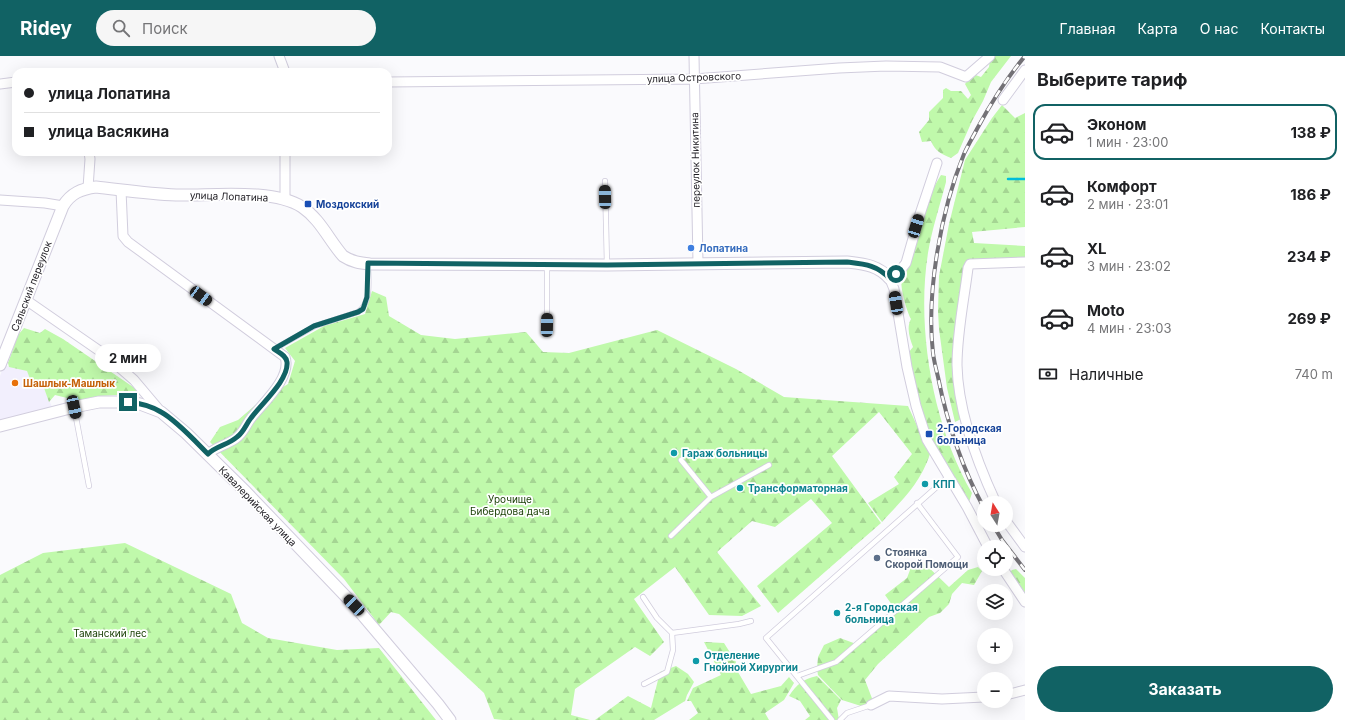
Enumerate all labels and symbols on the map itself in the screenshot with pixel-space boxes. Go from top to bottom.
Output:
street label: улица Островского [647,69,741,85]
street label: переулок Никитина [688,112,702,208]
car [599,185,611,209]
street label: улица Лопатина [190,189,268,203]
place label: Моздокский [316,198,379,210]
marker: Моздокский [303,199,313,209]
car [907,213,925,239]
street label: Сальский переулок [8,239,54,333]
place label: Лопатина [699,242,748,254]
marker: Лопатина [686,243,696,253]
route start [887,265,905,283]
car [188,284,214,308]
car [888,290,904,316]
car [541,313,553,337]
callout: 2 мин [95,344,161,372]
place label: Шашлык-Машлык [23,377,115,389]
marker: Шашлык-Машлык [10,378,20,388]
route end [119,393,137,411]
car [66,394,82,420]
place label: 2-Городская больница [937,422,1002,446]
marker: 2-Городская больница [924,429,934,439]
place label: Гараж больницы [682,447,767,459]
marker: Гараж больницы [669,448,679,458]
street label: Кавалерийская улица [217,463,299,549]
place label: КПП [933,478,955,490]
marker: КПП [920,479,930,489]
place label: Трансформаторная [748,482,848,494]
marker: Трансформаторная [735,483,745,493]
park label: Урочище Бибердова дача [470,493,550,517]
north arrow [977,496,1013,532]
place label: Стоянка Скорой Помощи [885,546,968,570]
marker: Стоянка Скорой Помощи [872,553,882,563]
car [341,592,367,618]
place label: 2-я Городская больница [845,601,918,625]
marker: 2-я Городская больница [832,608,842,618]
park label: Таманский лес [73,627,147,639]
place label: Отделение Гнойной Хирургии [704,649,798,674]
marker: Отделение Гнойной Хирургии [691,656,701,666]

